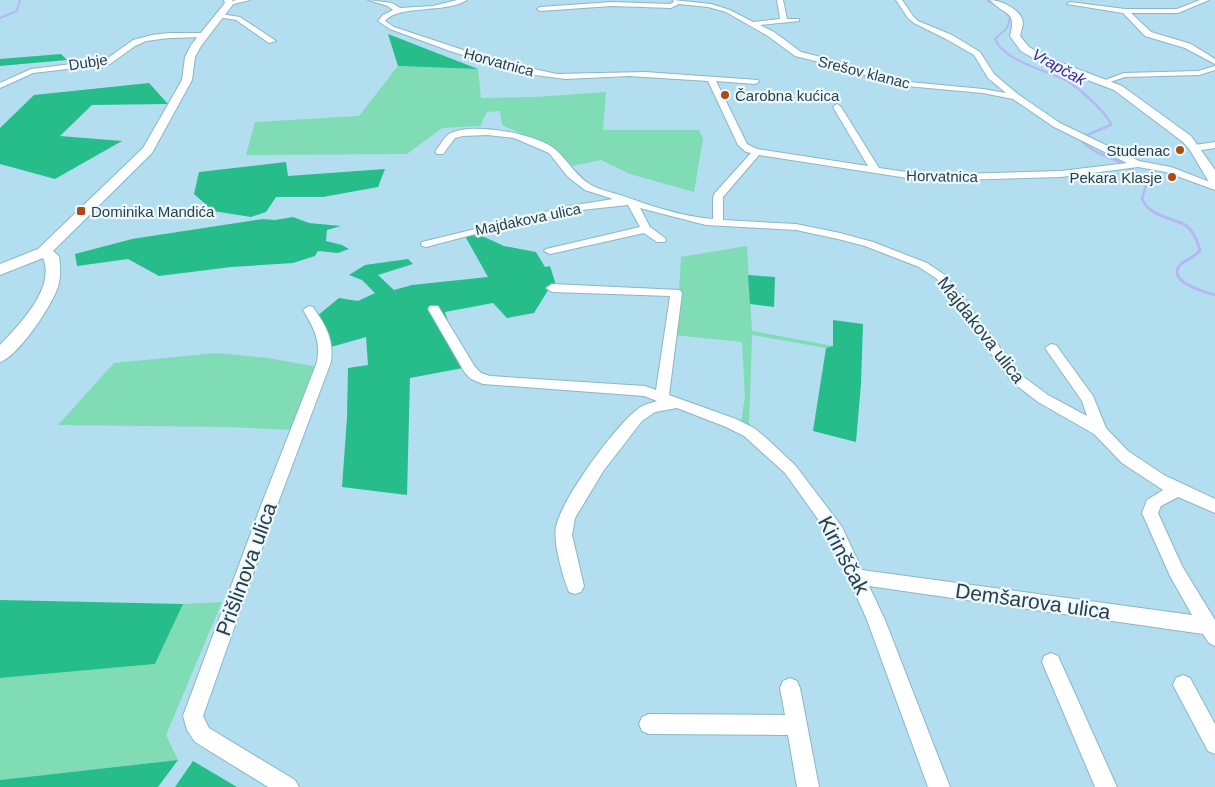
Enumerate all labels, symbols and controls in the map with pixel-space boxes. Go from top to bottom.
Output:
street label: Horvatnica [462,45,536,80]
water label: Vrapčak [1029,45,1090,89]
street label: Dubje [67,51,109,73]
street label: Srešov klanac [816,52,912,92]
place label: Čarobna kućica [735,87,840,104]
marker: Čarobna kućica [719,89,731,101]
place label: Studenac [1107,142,1170,159]
marker: Studenac [1174,144,1186,156]
street label: Horvatnica [906,167,979,185]
place label: Pekara Klasje [1069,169,1162,186]
marker: Pekara Klasje [1166,171,1178,183]
street label: Majdakova ulica [474,199,583,238]
place label: Dominika Mandića [91,203,215,220]
marker: Dominika Mandića [75,205,87,217]
street label: Majdakova ulica [933,273,1029,388]
street label: Prišlinova ulica [211,499,281,639]
street label: Kirinščak [814,512,874,598]
street label: Demšarova ulica [954,579,1112,623]

